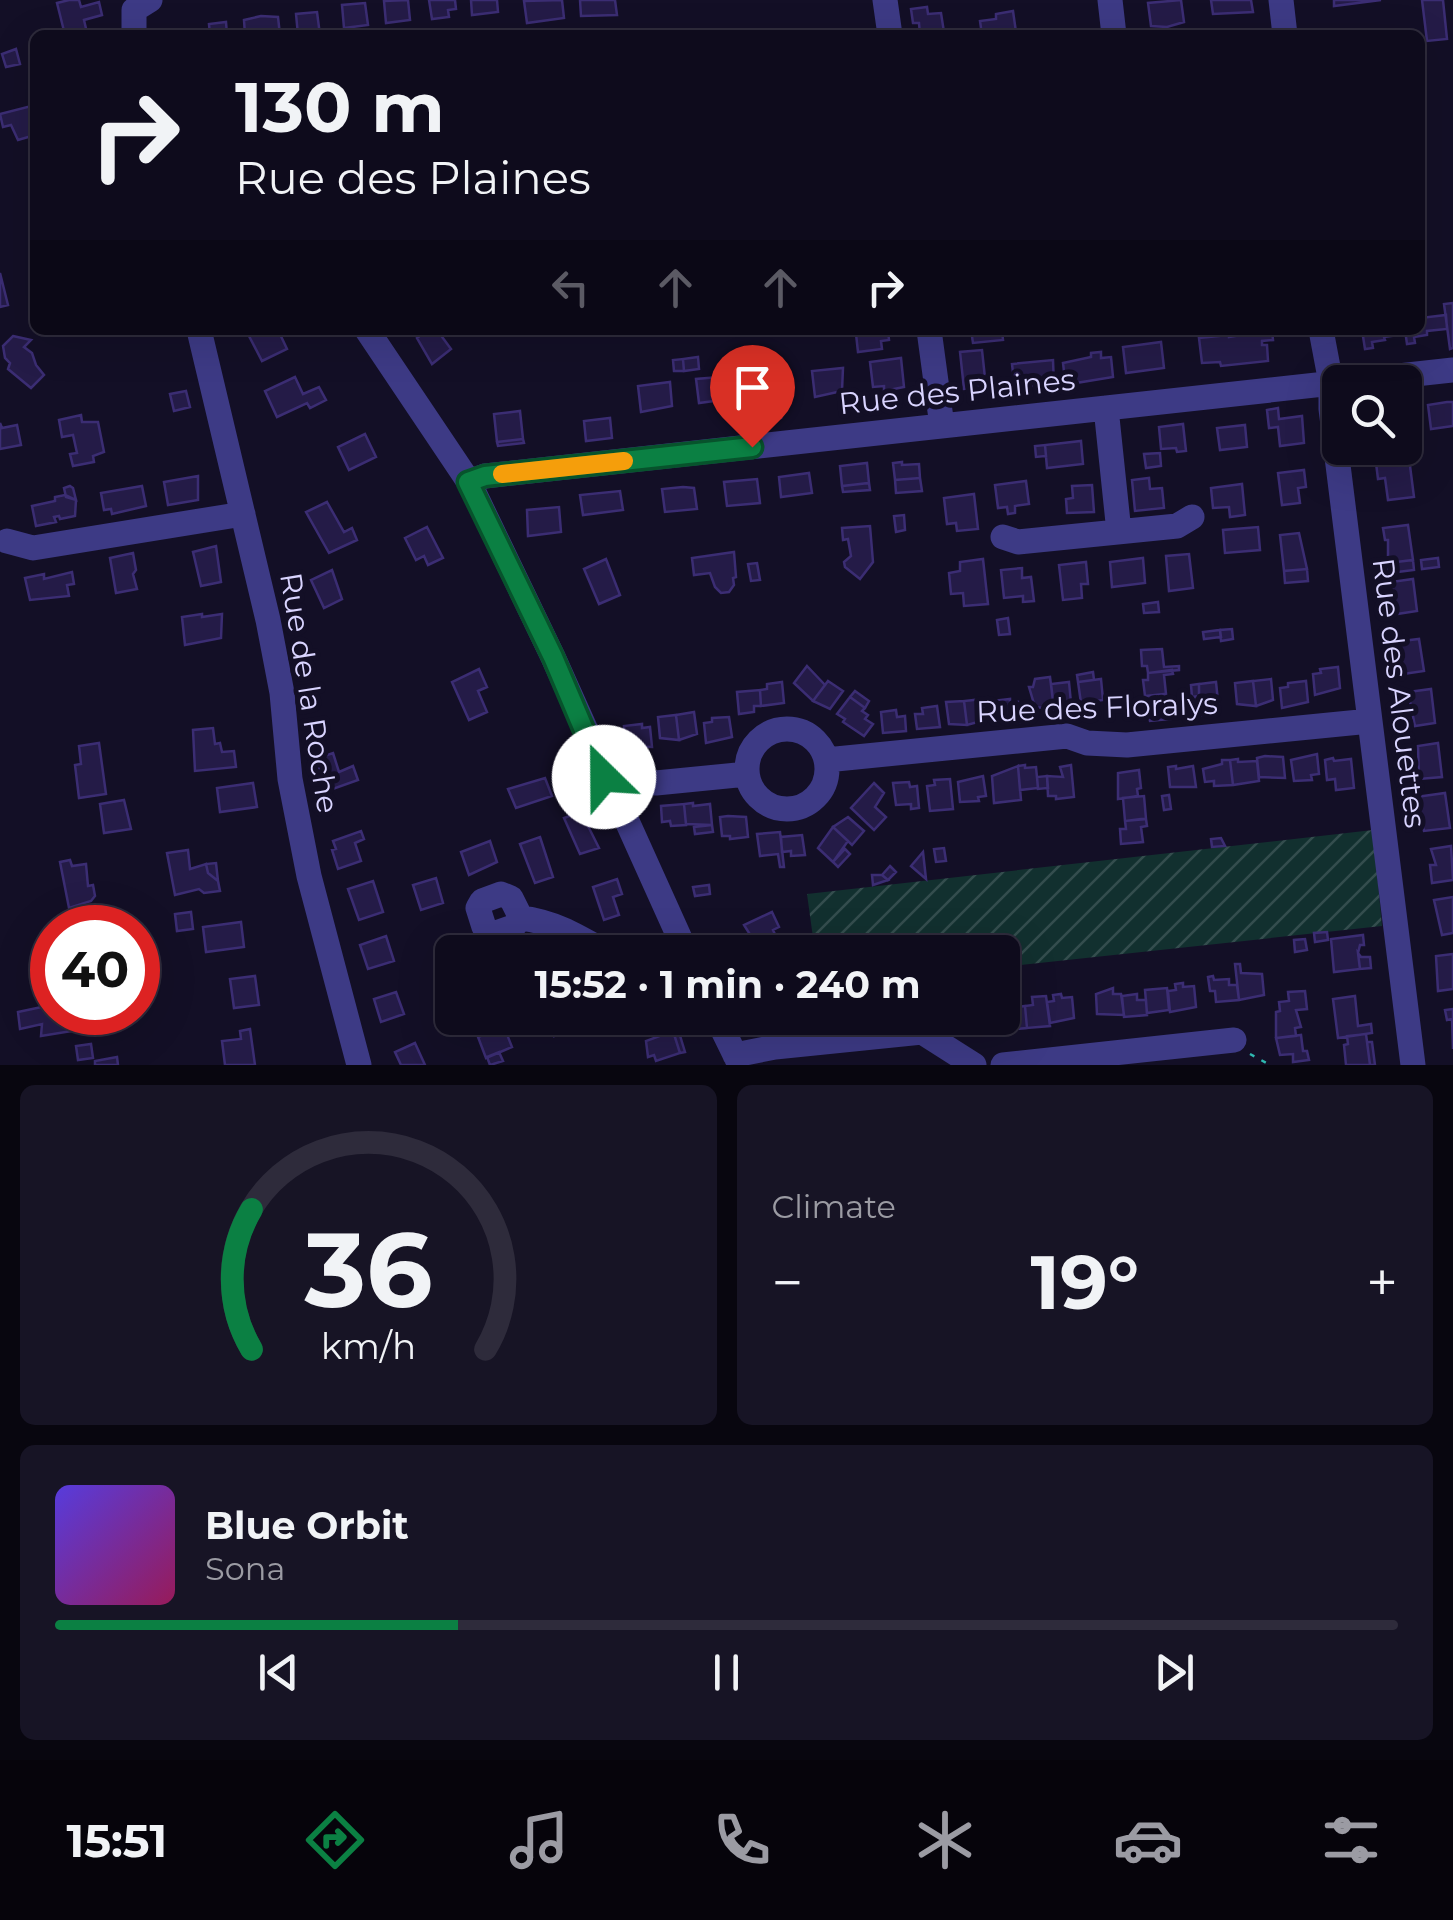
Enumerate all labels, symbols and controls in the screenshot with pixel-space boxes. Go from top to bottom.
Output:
text: 130 m [235,64,445,150]
icon: right [70,70,200,200]
text: Rue des Plaines [235,150,591,205]
icon: left [543,260,598,315]
icon: ahead [648,260,703,315]
icon: ahead [753,260,808,315]
icon: right [858,260,913,315]
pin [710,345,795,448]
icon: arrive [725,360,780,415]
street label: Rue des Plaines [837,361,1077,422]
map controls [1322,365,1422,465]
button: search [1322,365,1422,465]
street label: Rue des Alouettes [1365,556,1434,830]
street label: Rue de la Roche [272,570,347,816]
street label: Rue des Floralys [975,685,1218,730]
position arrow [552,725,656,829]
speed limit sign: 40 [30,905,160,1035]
text: 15:52 · 1 min · 240 m [534,961,921,1008]
text: Climate [772,1187,896,1226]
text: 36 [303,1206,432,1333]
text: 19° [1030,1236,1139,1328]
text: − [772,1249,803,1316]
text: + [1366,1249,1398,1316]
text: km/h [321,1324,416,1368]
text: Blue Orbit [205,1502,409,1549]
text: Sona [205,1549,285,1588]
icon: previous [251,1645,306,1700]
icon: pause [699,1645,754,1700]
icon: next [1147,1645,1202,1700]
icon: directions [300,1805,370,1875]
icon: music [504,1805,574,1875]
icon: phone [707,1805,777,1875]
icon: climate [910,1805,980,1875]
icon: car [1113,1805,1183,1875]
icon: filters [1316,1805,1386,1875]
text: 15:51 [67,1813,167,1868]

